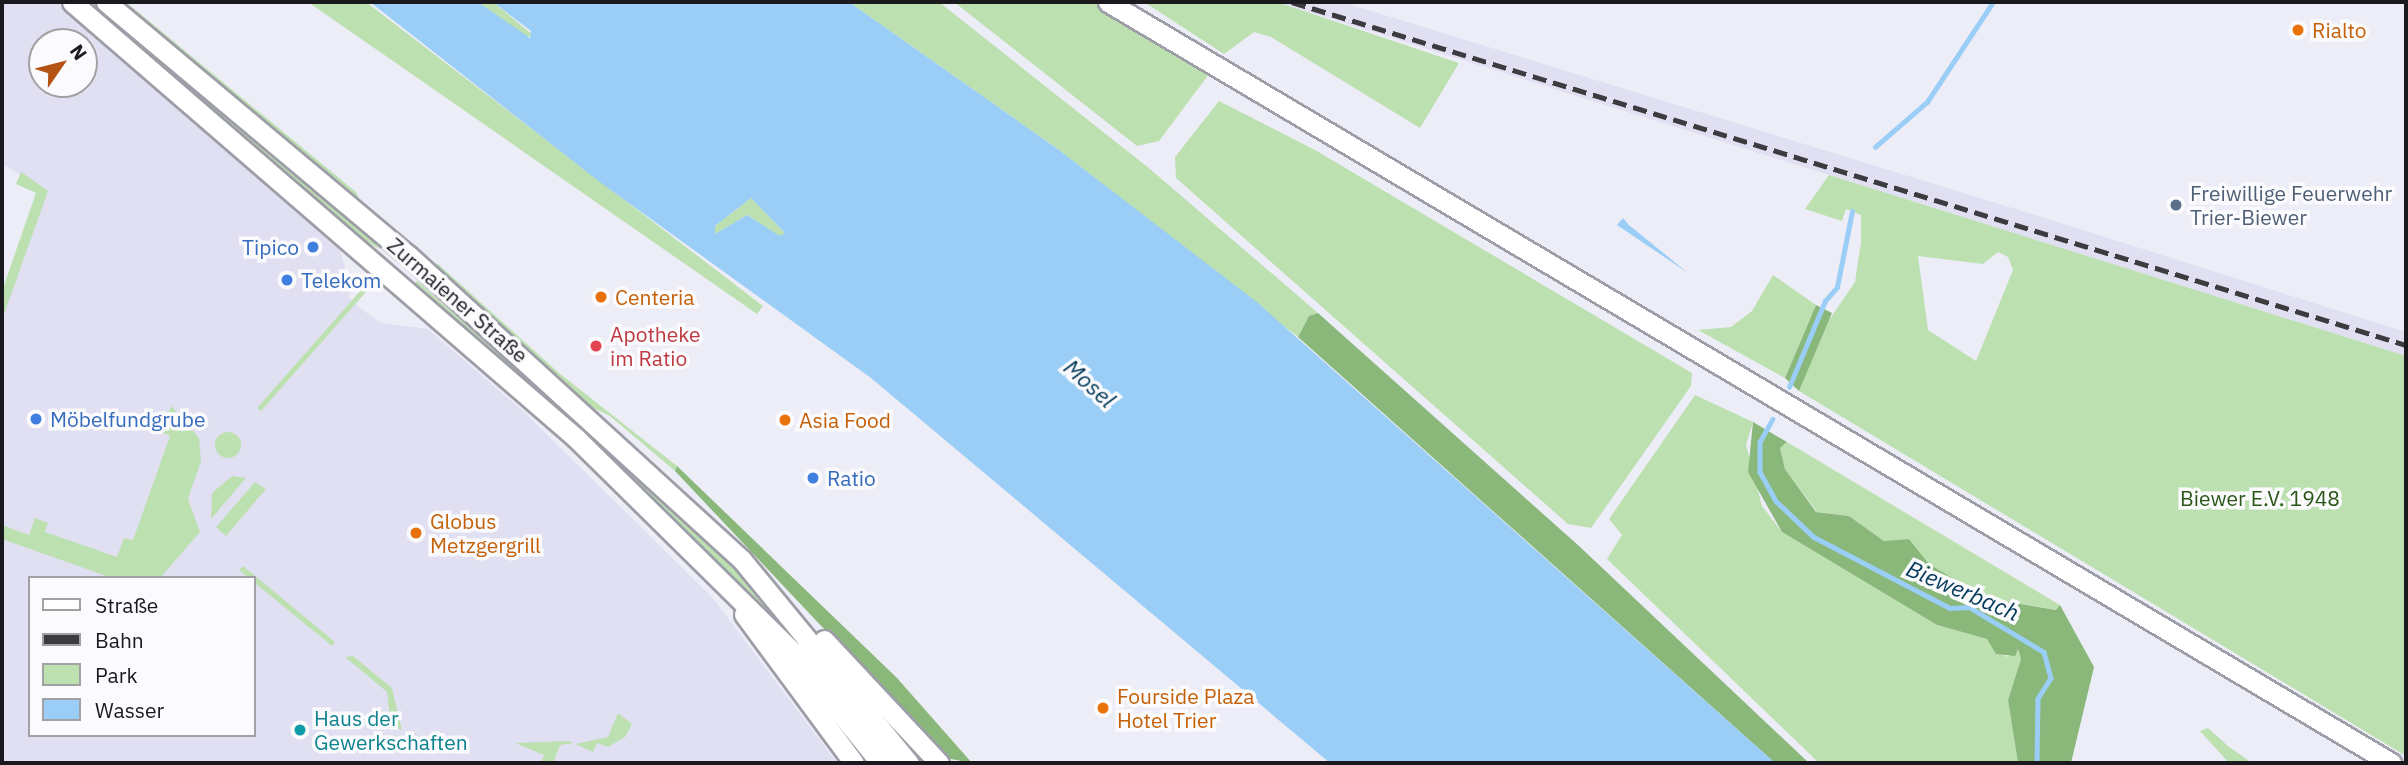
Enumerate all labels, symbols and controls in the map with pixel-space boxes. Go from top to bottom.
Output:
place label: Rialto [2312,17,2367,43]
marker: Rialto [2290,22,2306,38]
north arrow [28,28,98,98]
text: N [65,40,92,65]
place label: Freiwillige Feuerwehr Trier-Biewer [2190,180,2392,230]
marker: Freiwillige Feuerwehr Trier-Biewer [2168,197,2184,213]
street label: Zurmaiener Straße [383,232,533,368]
place label: Tipico [242,234,299,260]
marker: Tipico [305,239,321,255]
place label: Telekom [301,267,381,293]
marker: Telekom [279,272,295,288]
place label: Centeria [615,284,694,310]
marker: Centeria [593,289,609,305]
place label: Apotheke im Ratio [610,321,700,371]
marker: Apotheke im Ratio [588,338,604,354]
water label: Mosel [1059,353,1121,413]
place label: Möbelfundgrube [50,406,206,432]
place label: Asia Food [799,407,891,433]
marker: Möbelfundgrube [28,411,44,427]
marker: Asia Food [777,412,793,428]
place label: Ratio [827,465,876,491]
marker: Ratio [805,470,821,486]
park label: Biewer E.V. 1948 [2180,485,2340,511]
place label: Globus Metzgergrill [430,508,541,558]
marker: Globus Metzgergrill [408,525,424,541]
water label: Biewerbach [1902,554,2024,626]
legend [28,576,256,737]
text: Straße [95,591,158,619]
text: Bahn [95,626,144,654]
text: Park [95,661,138,689]
place label: Fourside Plaza Hotel Trier [1117,683,1254,733]
text: Wasser [95,696,164,724]
marker: Fourside Plaza Hotel Trier [1095,700,1111,716]
place label: Haus der Gewerkschaften [314,705,468,755]
marker: Haus der Gewerkschaften [292,722,308,738]

